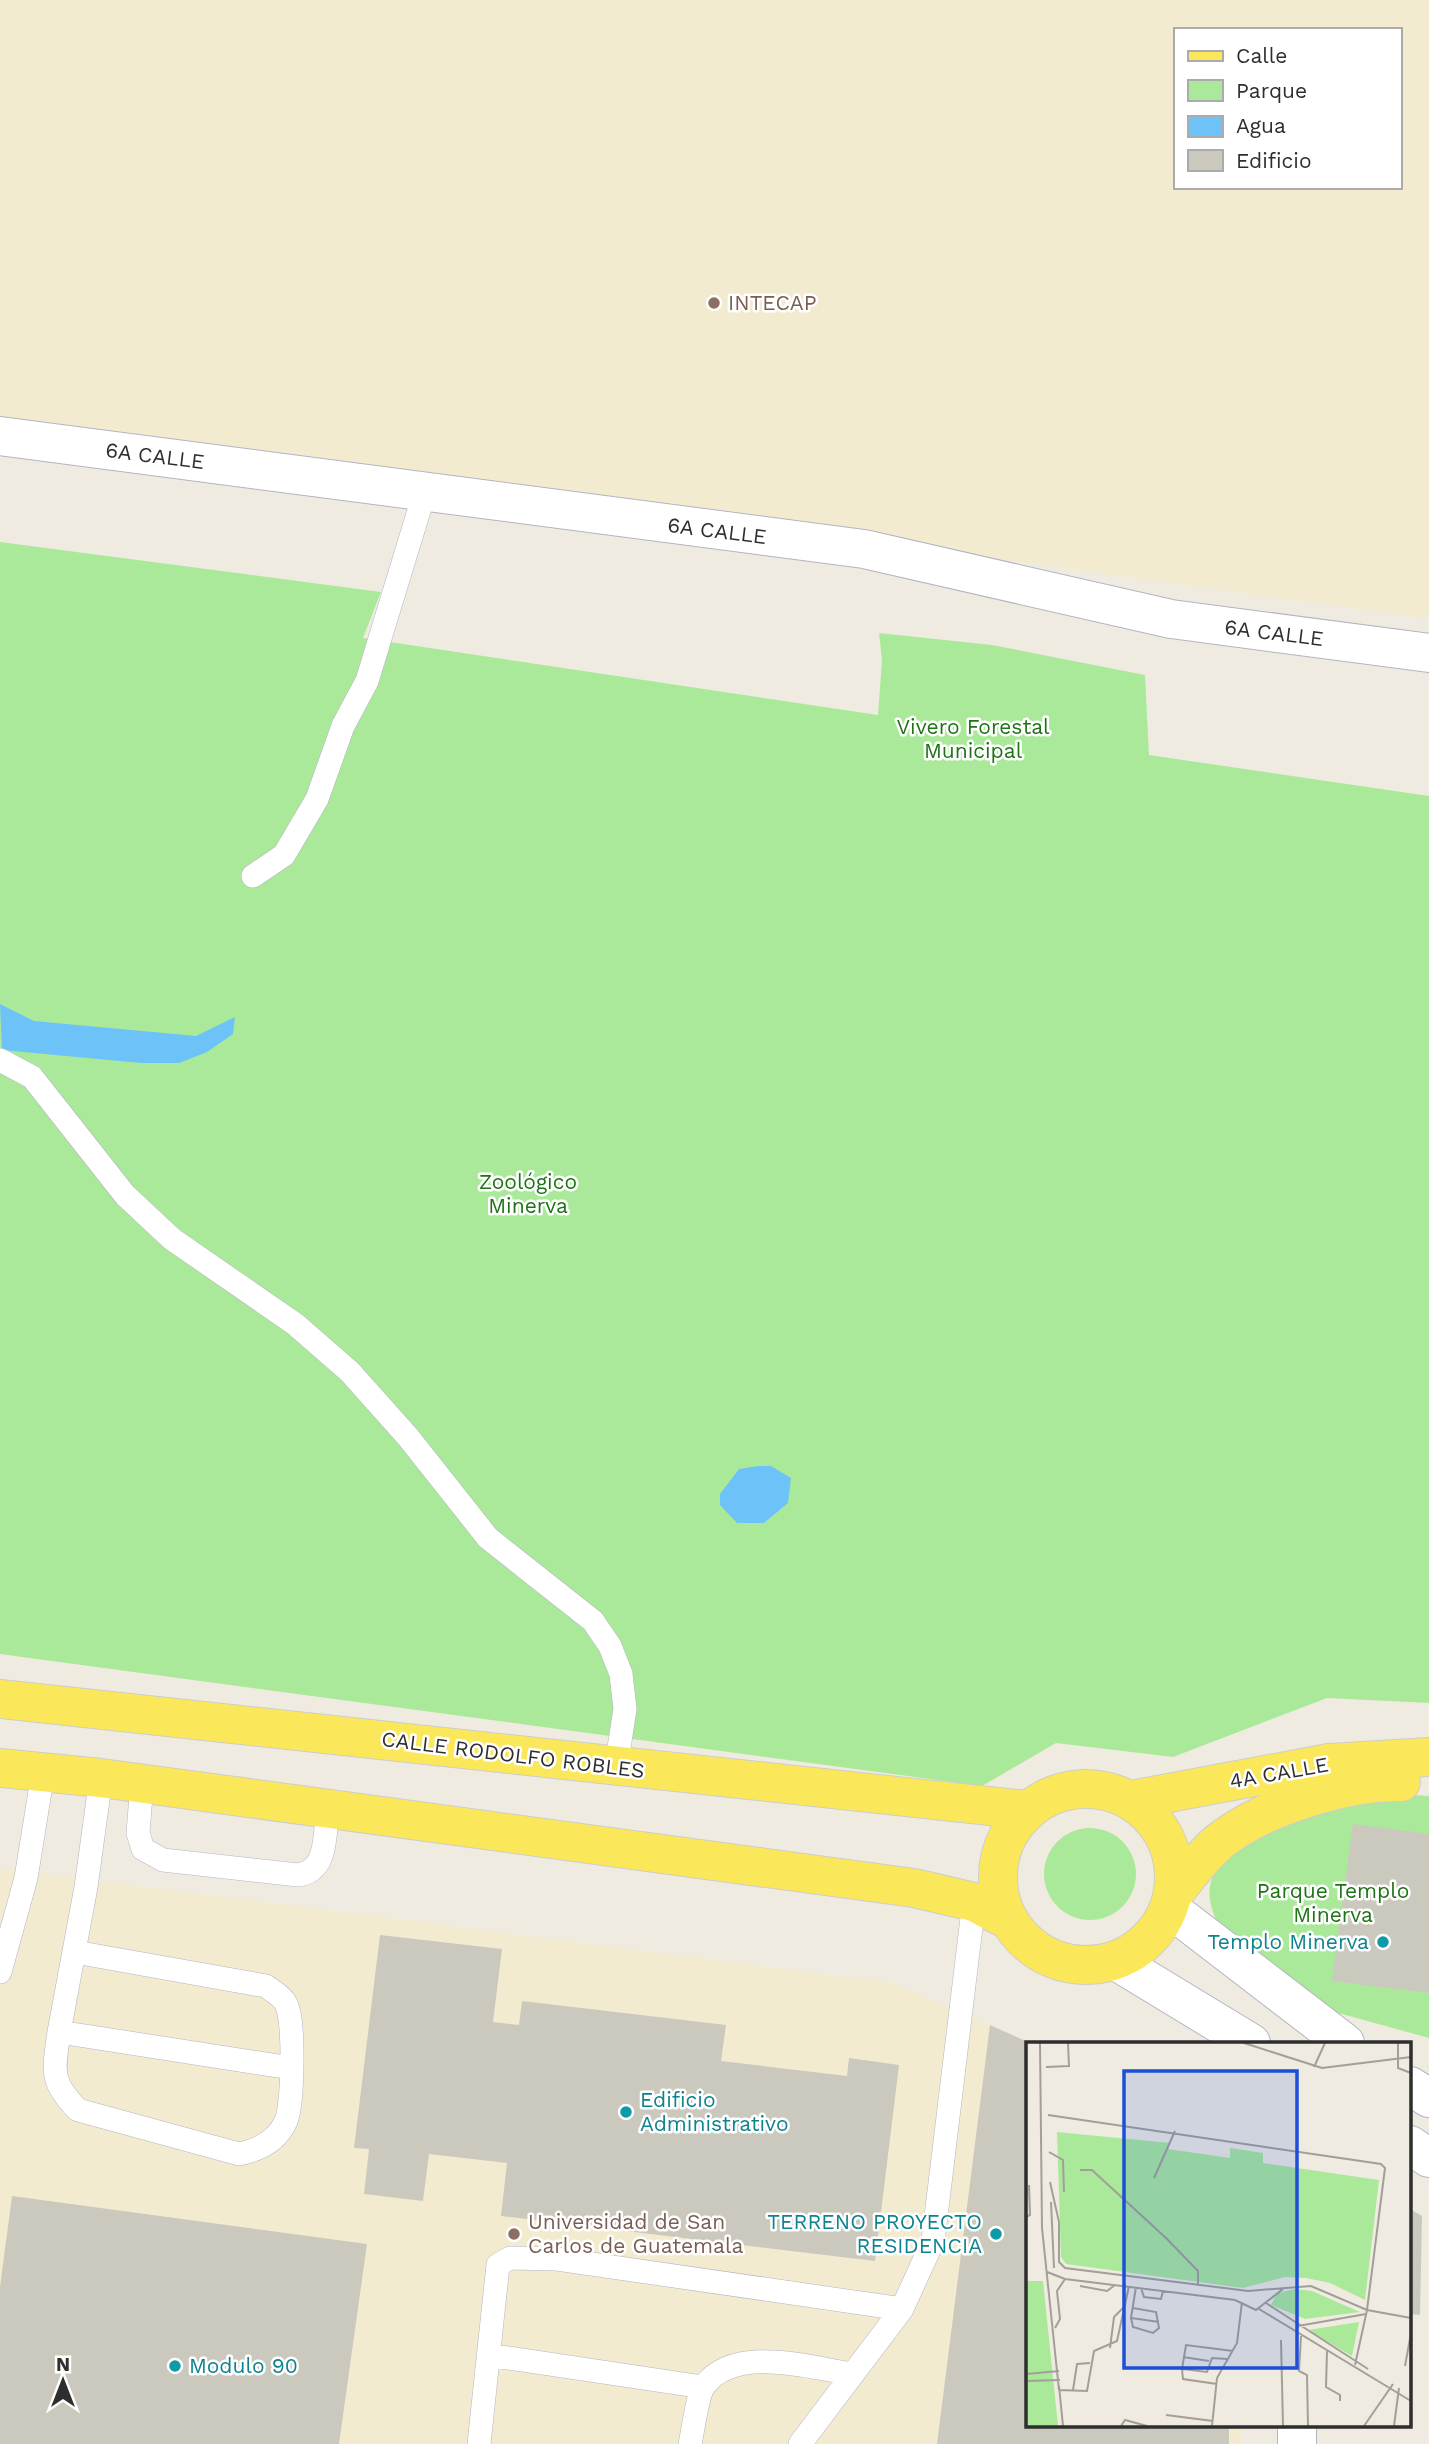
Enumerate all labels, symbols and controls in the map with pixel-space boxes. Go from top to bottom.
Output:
legend [1174,28,1401,189]
text: Calle [1236,43,1287,68]
text: Parque [1236,78,1307,103]
text: Agua [1236,113,1286,138]
text: Edificio [1236,148,1312,173]
place label: INTECAP [728,290,816,315]
marker: INTECAP [706,295,722,311]
street label: 6A CALLE [104,437,206,474]
street label: 6A CALLE [666,512,768,549]
street label: 6A CALLE [1223,614,1325,651]
park label: Vivero Forestal Municipal [896,714,1050,763]
park label: Zoológico Minerva [479,1169,577,1218]
street label: CALLE RODOLFO ROBLES [380,1726,646,1783]
street label: 4A CALLE [1228,1752,1330,1793]
park label: Parque Templo Minerva [1257,1878,1409,1927]
place label: Templo Minerva [1207,1929,1369,1954]
marker: Templo Minerva [1375,1934,1391,1950]
inset map [1026,2042,1412,2426]
place label: Edificio Administrativo [640,2087,789,2136]
marker: Edificio Administrativo [618,2104,634,2120]
place label: Universidad de San Carlos de Guatemala [528,2209,743,2258]
place label: TERRENO PROYECTO RESIDENCIA [767,2209,982,2258]
marker: Universidad de San Carlos de Guatemala [506,2226,522,2242]
marker: TERRENO PROYECTO RESIDENCIA [988,2226,1004,2242]
north arrow [28,2346,98,2416]
text: N [56,2353,70,2376]
place label: Modulo 90 [189,2353,298,2378]
marker: Modulo 90 [167,2358,183,2374]

